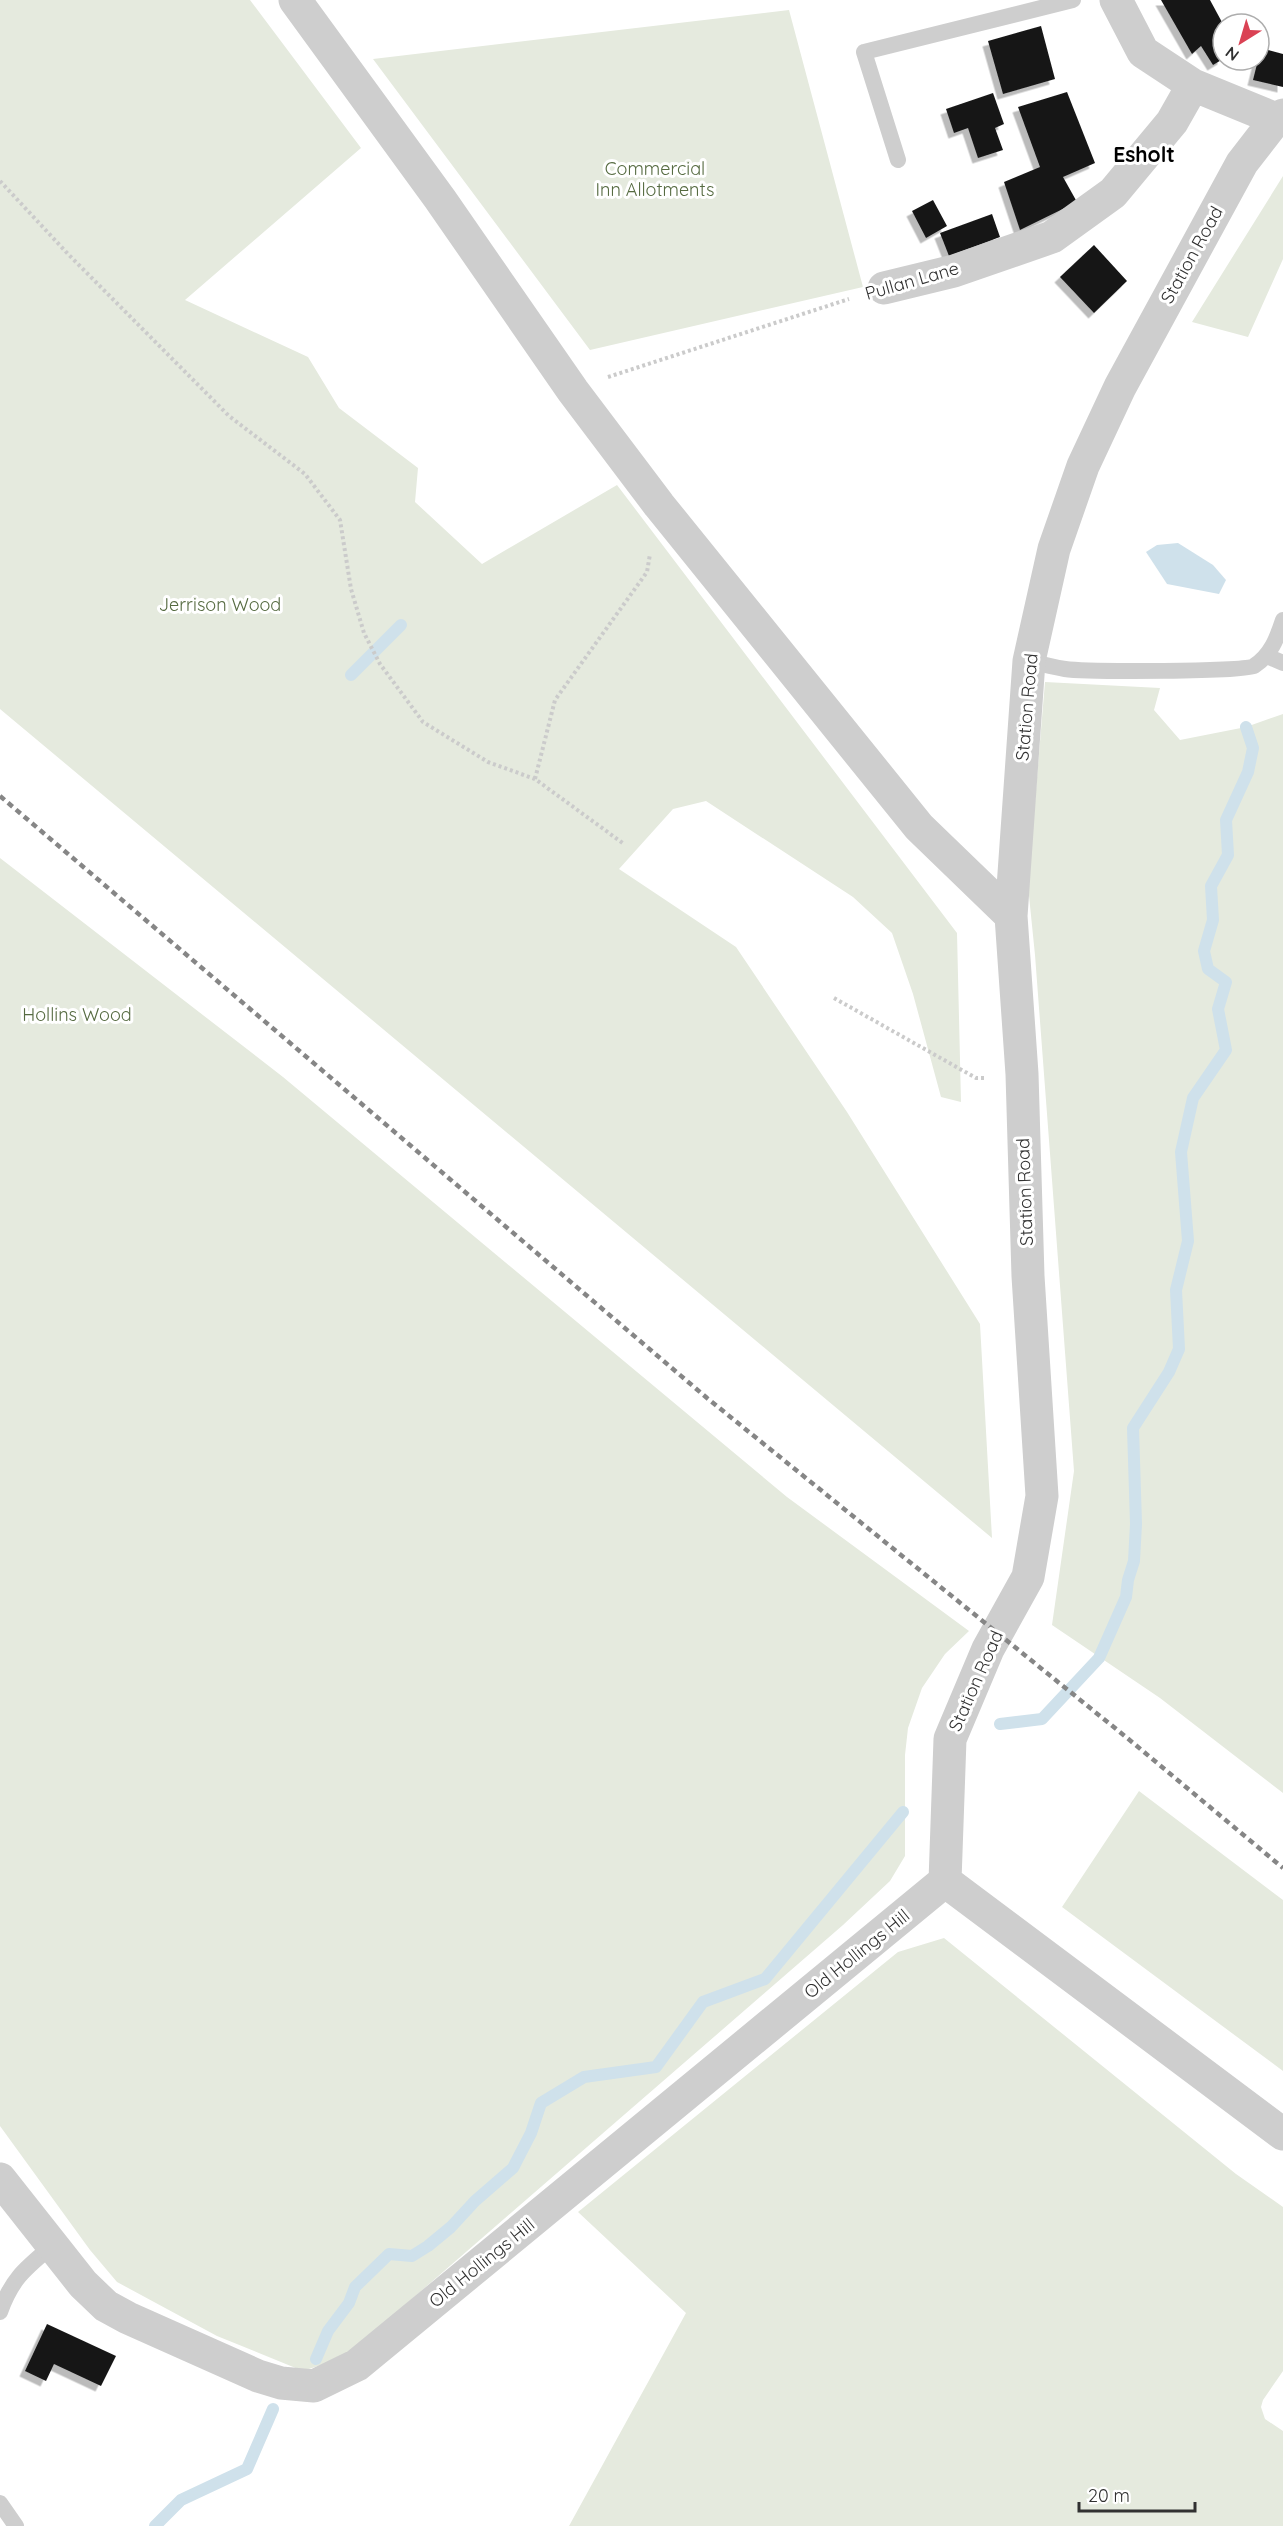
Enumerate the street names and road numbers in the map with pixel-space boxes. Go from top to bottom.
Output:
street label: Station Road [1155,202,1228,308]
street label: Pullan Lane [862,256,961,305]
street label: Station Road [1010,652,1043,762]
street label: Station Road [1011,1138,1038,1246]
street label: Station Road [943,1627,1008,1735]
street label: Old Hollings Hill [799,1904,914,2003]
street label: Old Hollings Hill [424,2213,539,2312]

